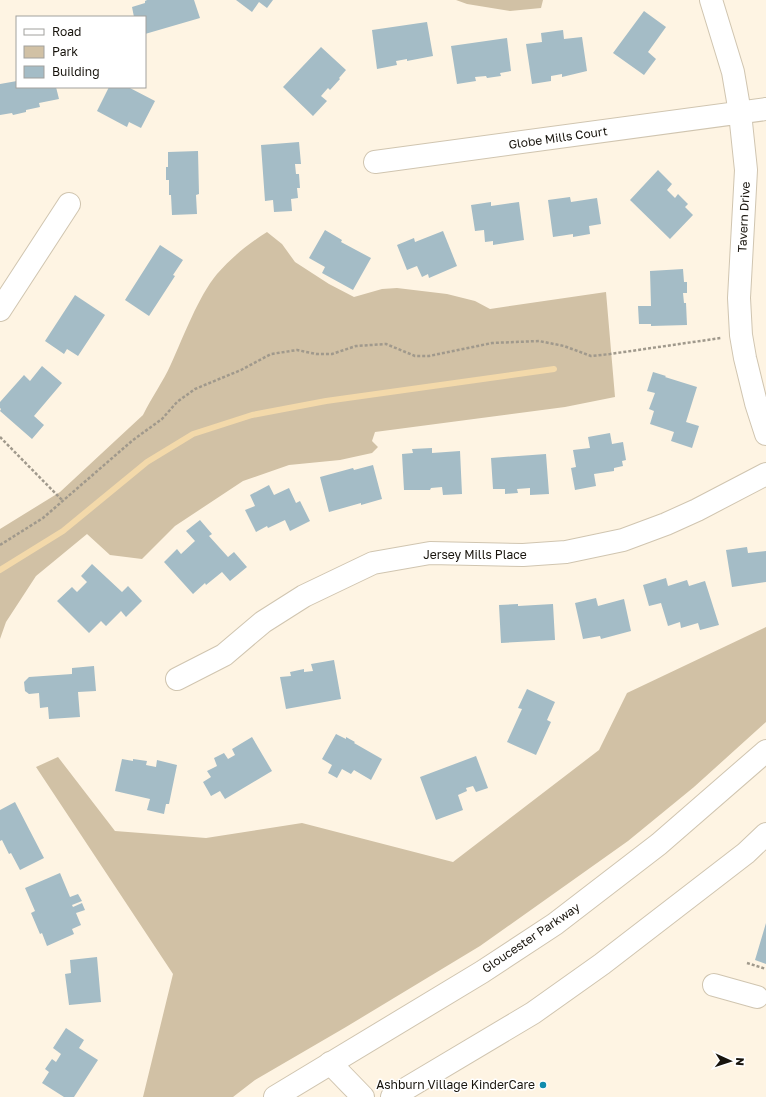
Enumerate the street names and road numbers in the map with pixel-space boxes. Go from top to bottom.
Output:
street label: Globe Mills Court [508,123,609,152]
street label: Tavern Drive [734,181,753,253]
street label: Jersey Mills Place [423,547,527,562]
street label: Gloucester Parkway [479,899,583,976]

